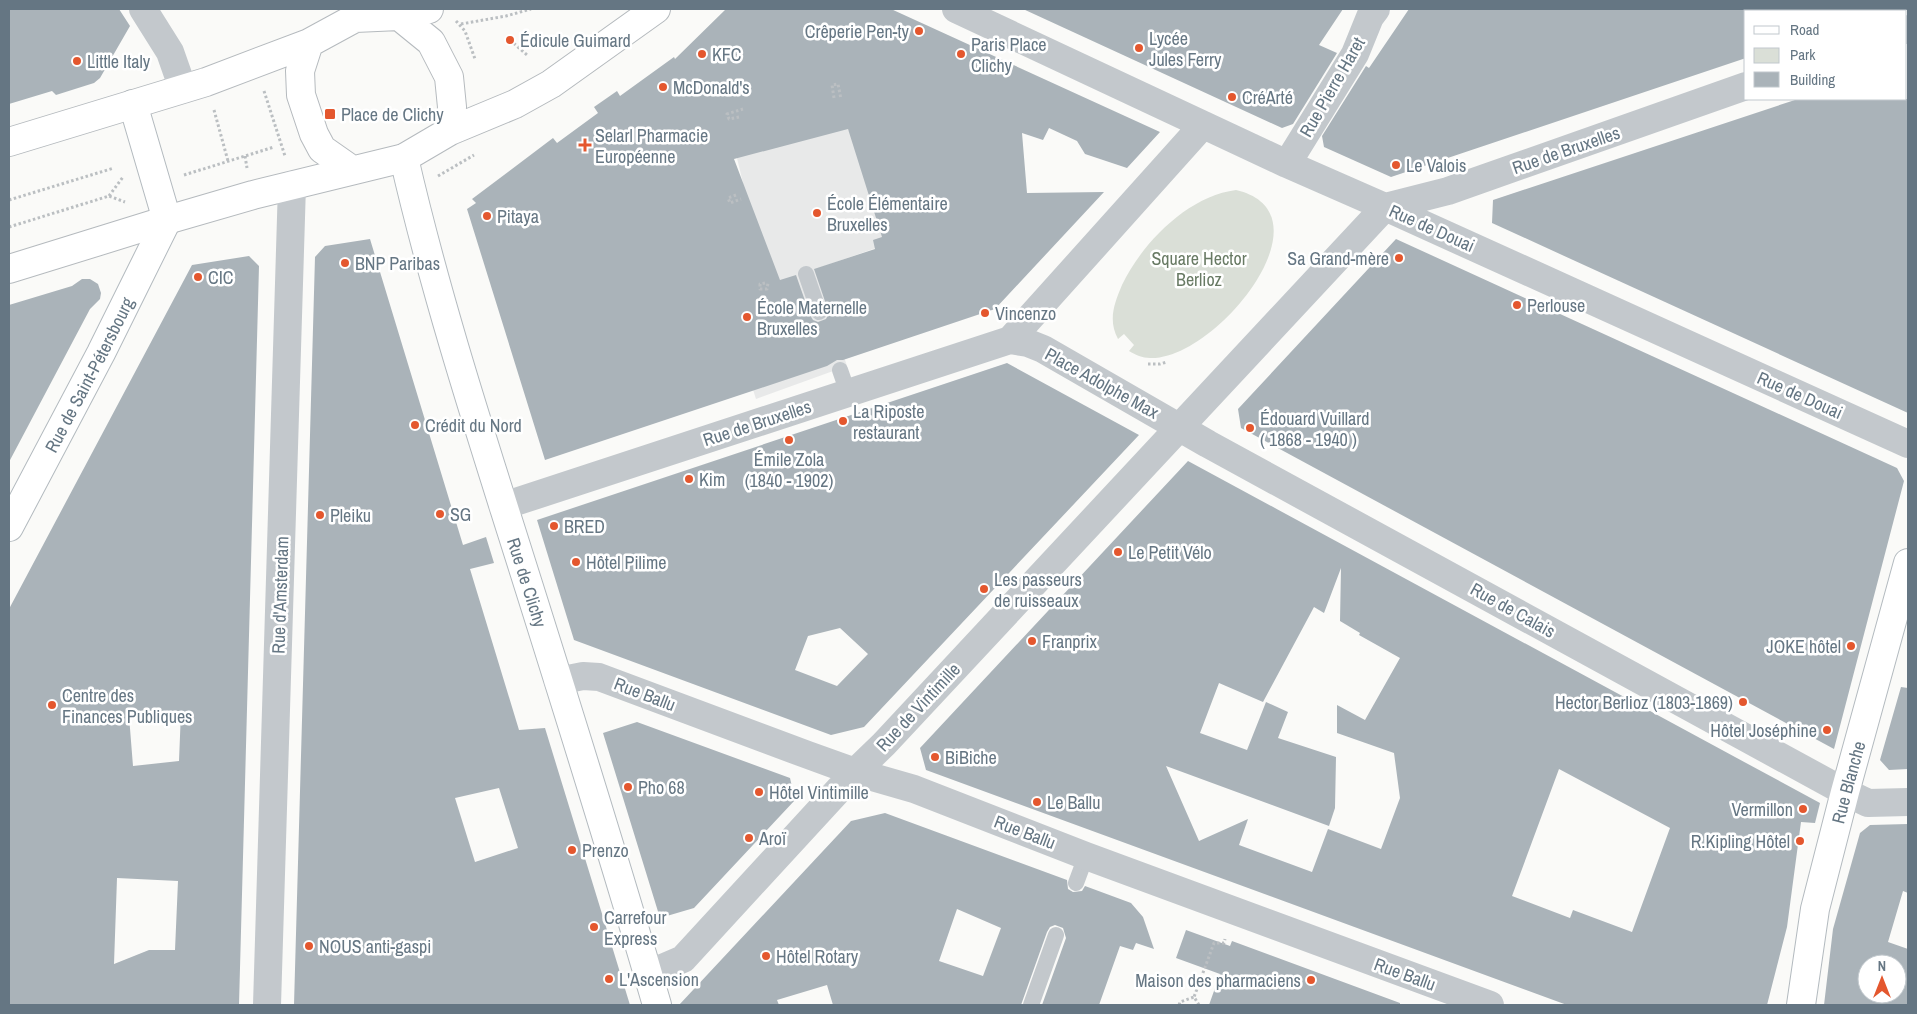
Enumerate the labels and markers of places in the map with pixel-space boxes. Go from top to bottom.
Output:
place label: Crêperie Pen-ty [805,19,910,44]
marker: Crêperie Pen-ty [913,25,925,37]
place label: Lycée Jules Ferry [1149,26,1222,72]
place label: Édicule Guimard [520,28,631,53]
place label: Paris Place Clichy [971,32,1046,78]
marker: Édicule Guimard [504,34,516,46]
place label: KFC [712,42,742,67]
marker: Lycée Jules Ferry [1133,42,1145,54]
marker: KFC [696,48,708,60]
marker: Paris Place Clichy [955,48,967,60]
place label: Little Italy [87,49,151,74]
marker: Little Italy [71,55,83,67]
place label: McDonald's [673,75,750,100]
marker: McDonald's [657,81,669,93]
place label: CréArté [1242,85,1293,110]
marker: CréArté [1226,91,1238,103]
place label: Place de Clichy [341,102,444,127]
marker: Place de Clichy [323,107,337,121]
place label: Selarl Pharmacie Européenne [595,123,708,169]
marker: Selarl Pharmacie Européenne [579,139,591,151]
place label: Le Valois [1406,153,1466,178]
marker: Le Valois [1390,159,1402,171]
place label: École Élémentaire Bruxelles [827,191,948,237]
place label: Pitaya [497,204,539,229]
marker: École Élémentaire Bruxelles [811,207,823,219]
marker: Pitaya [481,210,493,222]
place label: Sa Grand-mère [1287,246,1389,271]
place label: BNP Paribas [355,251,440,276]
marker: Sa Grand-mère [1393,252,1405,264]
marker: BNP Paribas [339,257,351,269]
place label: CIC [208,265,233,290]
marker: CIC [192,271,204,283]
place label: Perlouse [1527,293,1585,318]
place label: École Maternelle Bruxelles [757,295,867,341]
marker: Perlouse [1511,299,1523,311]
place label: Vincenzo [995,301,1056,326]
marker: Vincenzo [979,307,991,319]
marker: École Maternelle Bruxelles [741,311,753,323]
place label: La Riposte restaurant [853,399,924,445]
place label: Édouard Vuillard ( 1868 - 1940 ) [1260,406,1369,452]
place label: Crédit du Nord [425,413,522,438]
marker: La Riposte restaurant [837,415,849,427]
marker: Crédit du Nord [409,419,421,431]
marker: Édouard Vuillard ( 1868 - 1940 ) [1244,422,1256,434]
marker: Émile Zola (1840 - 1902) [783,434,795,446]
place label: Émile Zola (1840 - 1902) [745,447,833,493]
place label: Kim [699,467,725,492]
marker: Kim [683,473,695,485]
place label: SG [450,502,471,527]
place label: Pleiku [330,503,371,528]
marker: SG [434,508,446,520]
marker: Pleiku [314,509,326,521]
place label: BRED [564,514,605,539]
marker: BRED [548,520,560,532]
place label: Le Petit Vélo [1128,540,1212,565]
marker: Le Petit Vélo [1112,546,1124,558]
place label: Hôtel Pilime [586,550,666,575]
marker: Hôtel Pilime [570,556,582,568]
place label: Les passeurs de ruisseaux [994,567,1082,613]
marker: Les passeurs de ruisseaux [978,583,990,595]
place label: Franprix [1042,629,1098,654]
place label: JOKE hôtel [1766,634,1841,659]
marker: Franprix [1026,635,1038,647]
marker: JOKE hôtel [1845,640,1857,652]
place label: Centre des Finances Publiques [62,683,192,729]
place label: Hector Berlioz (1803-1869) [1555,690,1733,715]
marker: Hector Berlioz (1803-1869) [1737,696,1749,708]
marker: Centre des Finances Publiques [46,699,58,711]
place label: Hôtel Joséphine [1710,718,1817,743]
marker: Hôtel Joséphine [1821,724,1833,736]
place label: BiBiche [945,745,997,770]
marker: BiBiche [929,751,941,763]
place label: Pho 68 [638,775,685,800]
place label: Hôtel Vintimille [769,780,869,805]
marker: Pho 68 [622,781,634,793]
marker: Hôtel Vintimille [753,786,765,798]
place label: Le Ballu [1047,790,1100,815]
marker: Le Ballu [1031,796,1043,808]
place label: Vermillon [1731,797,1793,822]
marker: Vermillon [1797,803,1809,815]
place label: Aroï [758,826,787,851]
place label: R.Kipling Hôtel [1691,829,1790,854]
marker: Aroï [743,832,755,844]
marker: R.Kipling Hôtel [1794,835,1806,847]
place label: Prenzo [582,838,629,863]
marker: Prenzo [566,844,578,856]
place label: Carrefour Express [604,905,666,951]
marker: Carrefour Express [588,921,600,933]
place label: NOUS anti-gaspi [319,934,431,959]
marker: NOUS anti-gaspi [303,940,315,952]
place label: Hôtel Rotary [776,944,859,969]
marker: Hôtel Rotary [760,950,772,962]
place label: L'Ascension [619,967,699,992]
place label: Maison des pharmaciens [1135,968,1301,993]
marker: L'Ascension [603,973,615,985]
marker: Maison des pharmaciens [1305,974,1317,986]

